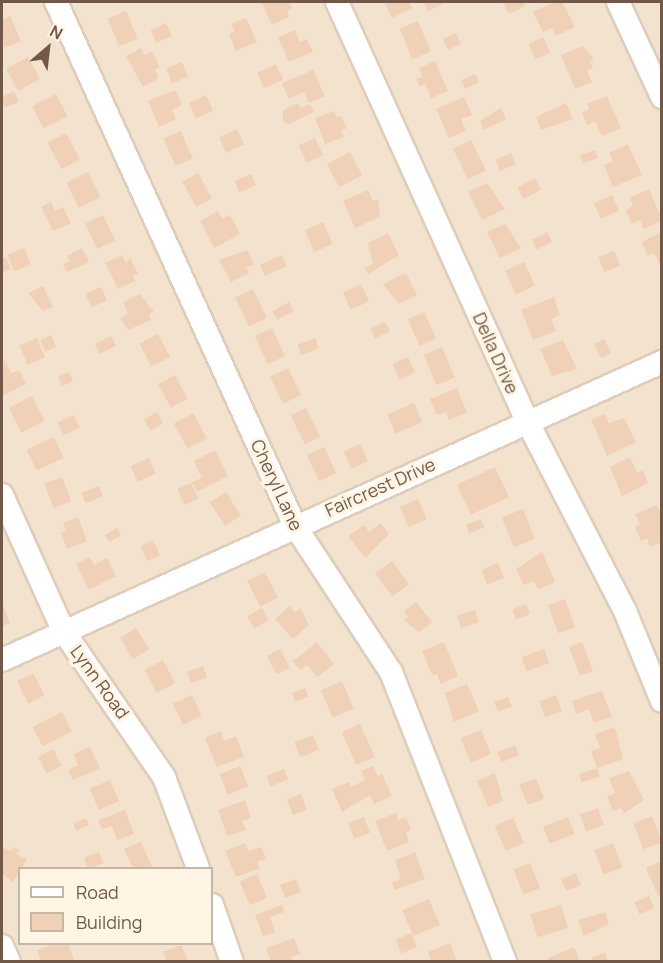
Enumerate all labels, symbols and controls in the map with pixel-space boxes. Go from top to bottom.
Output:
north arrow [18,18,78,78]
text: N [46,20,67,45]
street label: Della Drive [469,309,523,397]
street label: Cheryl Lane [246,436,308,534]
street label: Faircrest Drive [322,453,438,521]
street label: Lynn Road [66,641,134,723]
legend [18,867,213,945]
text: Road [76,880,119,904]
text: Building [76,910,142,934]

